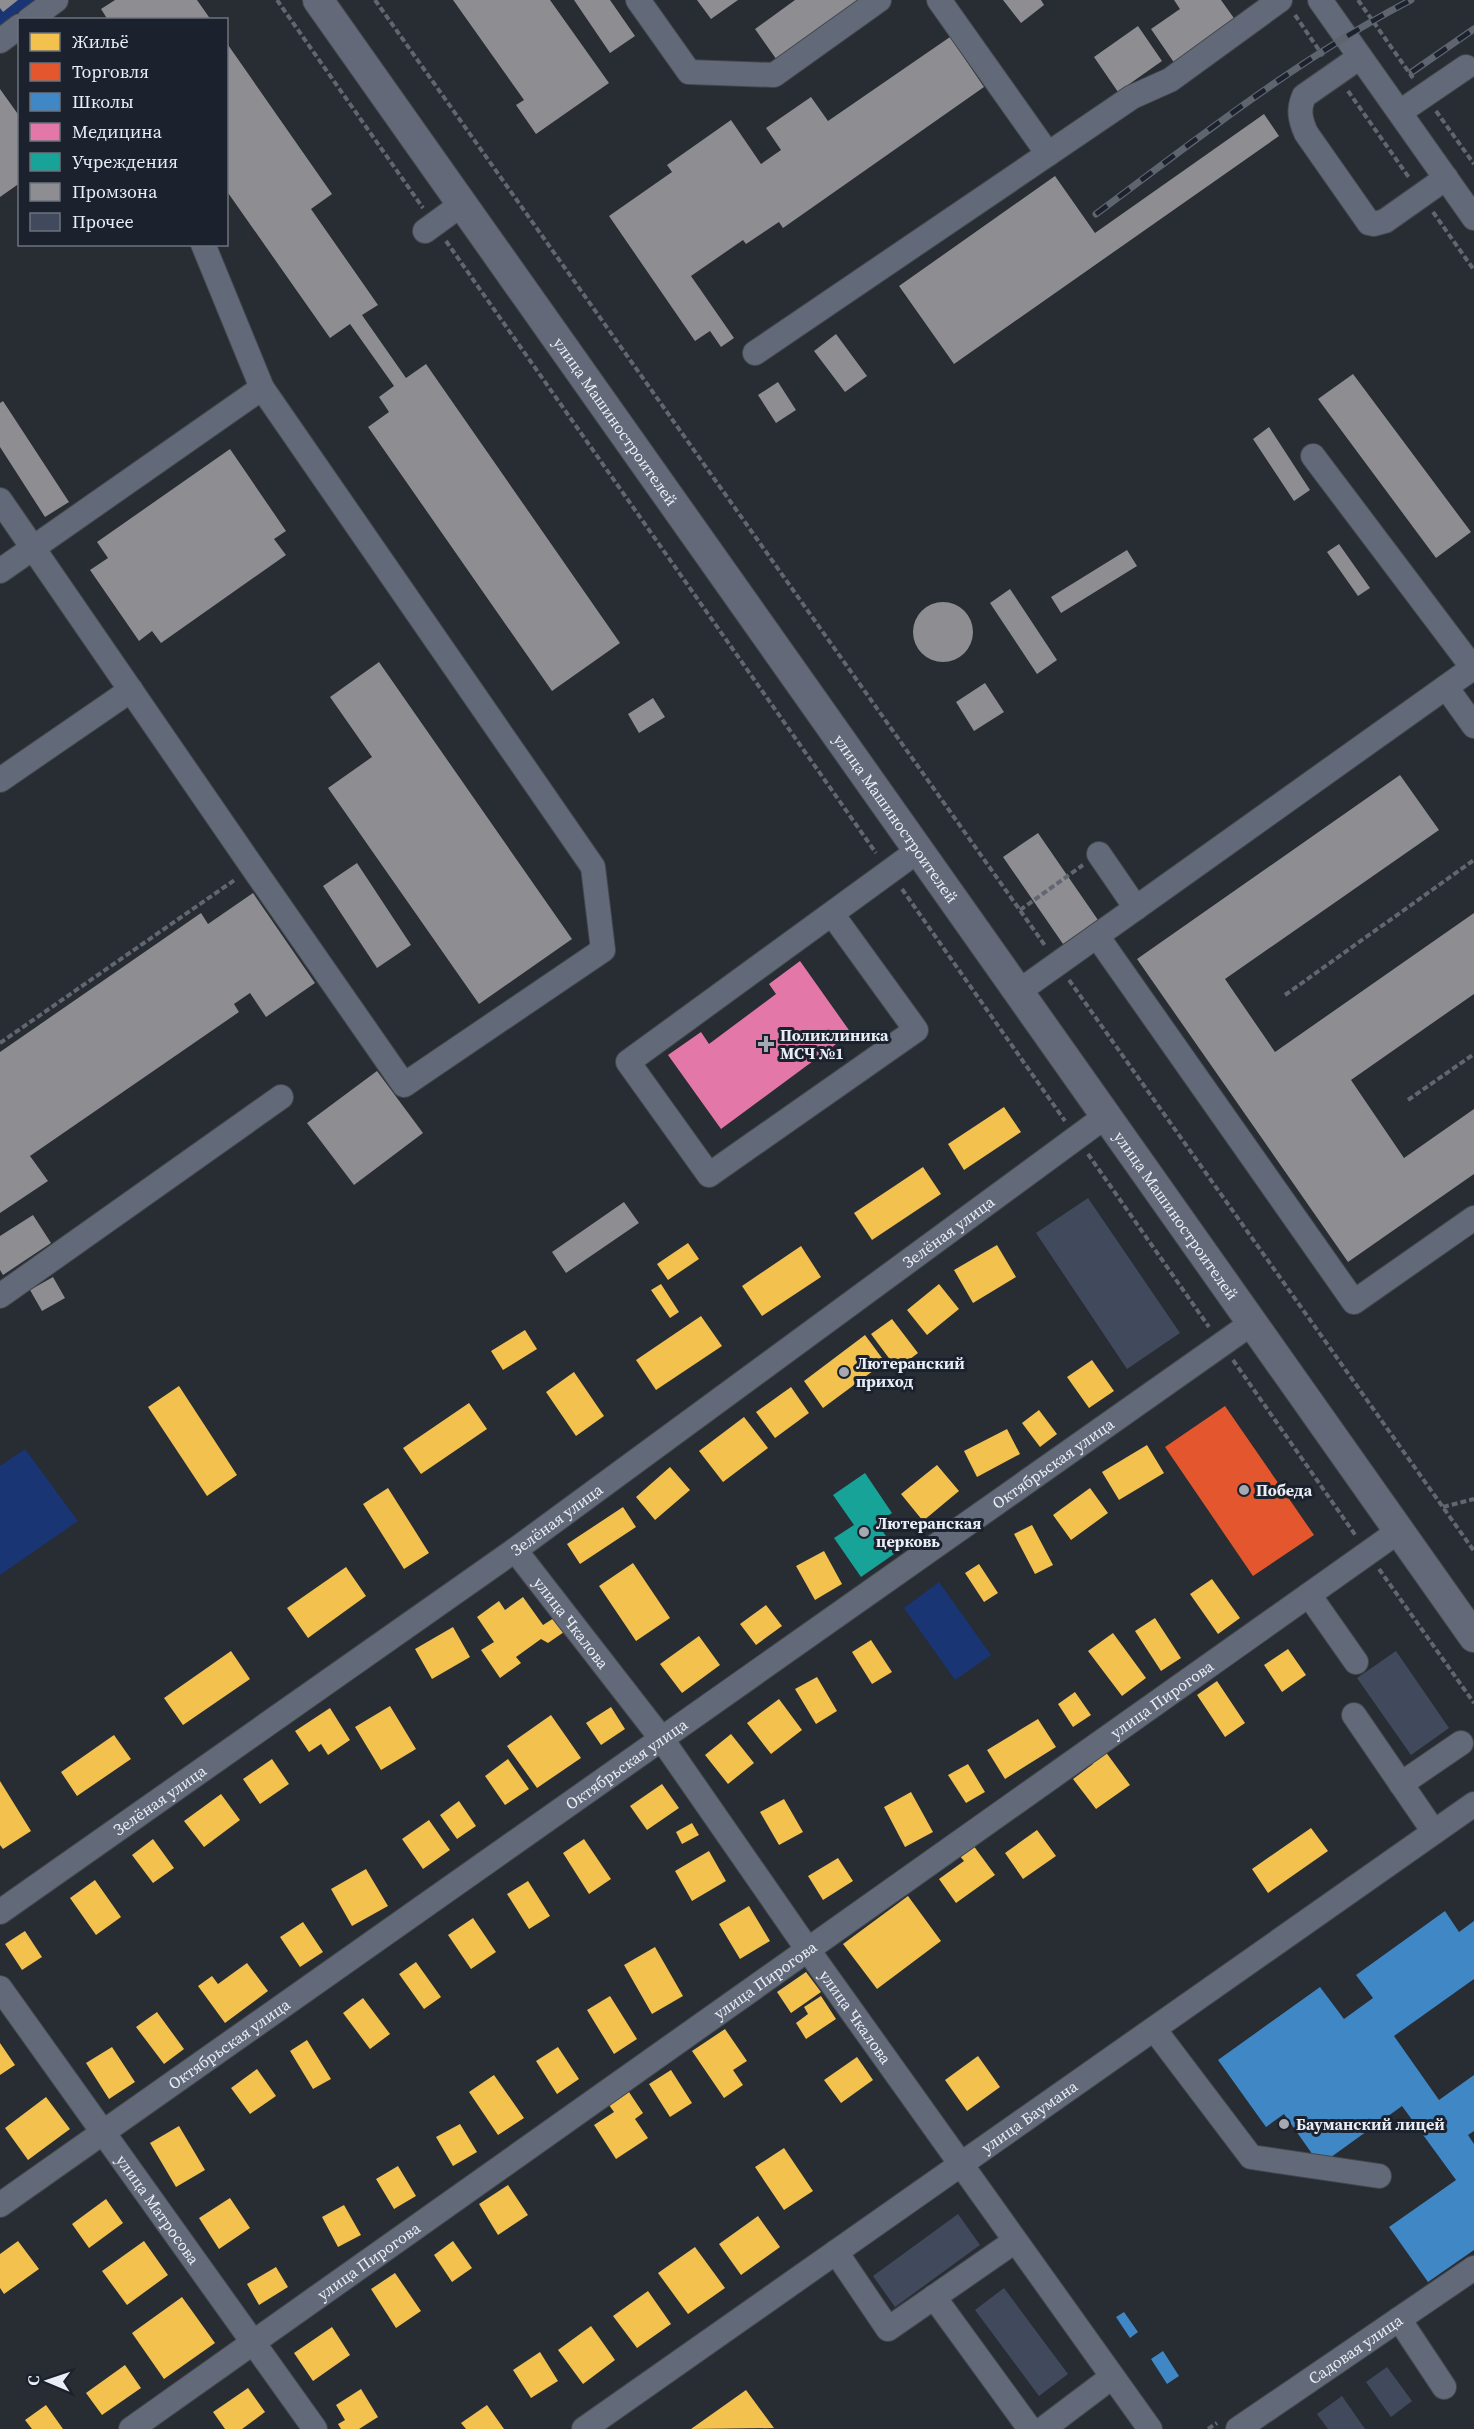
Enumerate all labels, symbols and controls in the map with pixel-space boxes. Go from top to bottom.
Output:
legend [18,18,228,246]
text: Жильё [72,29,129,54]
text: Торговля [72,59,149,84]
text: Школы [72,89,134,114]
text: Медицина [72,119,163,144]
text: Учреждения [72,149,178,174]
text: Промзона [72,179,158,204]
text: Прочее [72,209,134,234]
street label: улица Машиностроителей [548,333,683,510]
street label: улица Машиностроителей [829,730,963,907]
place label: Поликлиника МСЧ №1 [780,1024,889,1064]
marker: Поликлиника МСЧ №1 [757,1035,775,1053]
street label: улица Машиностроителей [1109,1127,1244,1304]
street label: Зелёная улица [898,1190,1000,1273]
place label: Лютеранский приход [856,1352,965,1392]
marker: Лютеранский приход [837,1365,851,1379]
street label: Октябрьская улица [987,1412,1119,1514]
street label: Зелёная улица [506,1478,608,1561]
place label: Победа [1256,1479,1313,1501]
marker: Победа [1237,1483,1251,1497]
place label: Лютеранская церковь [876,1512,981,1552]
marker: Лютеранская церковь [857,1525,871,1539]
street label: улица Чкалова [529,1572,615,1674]
street label: улица Пирогова [1106,1654,1218,1743]
street label: Октябрьская улица [561,1713,692,1815]
street label: Зелёная улица [108,1759,211,1840]
street label: улица Пирогова [709,1935,822,2024]
street label: улица Чкалова [814,1965,897,2069]
street label: Октябрьская улица [163,1993,295,2094]
street label: улица Баумана [977,2074,1082,2158]
place label: Бауманский лицей [1296,2113,1445,2135]
marker: Бауманский лицей [1277,2117,1291,2131]
street label: улица Матросова [111,2150,205,2269]
street label: улица Пирогова [312,2216,425,2305]
street label: Садовая улица [1304,2308,1408,2389]
north arrow [18,2351,78,2411]
text: С [22,2375,44,2386]

